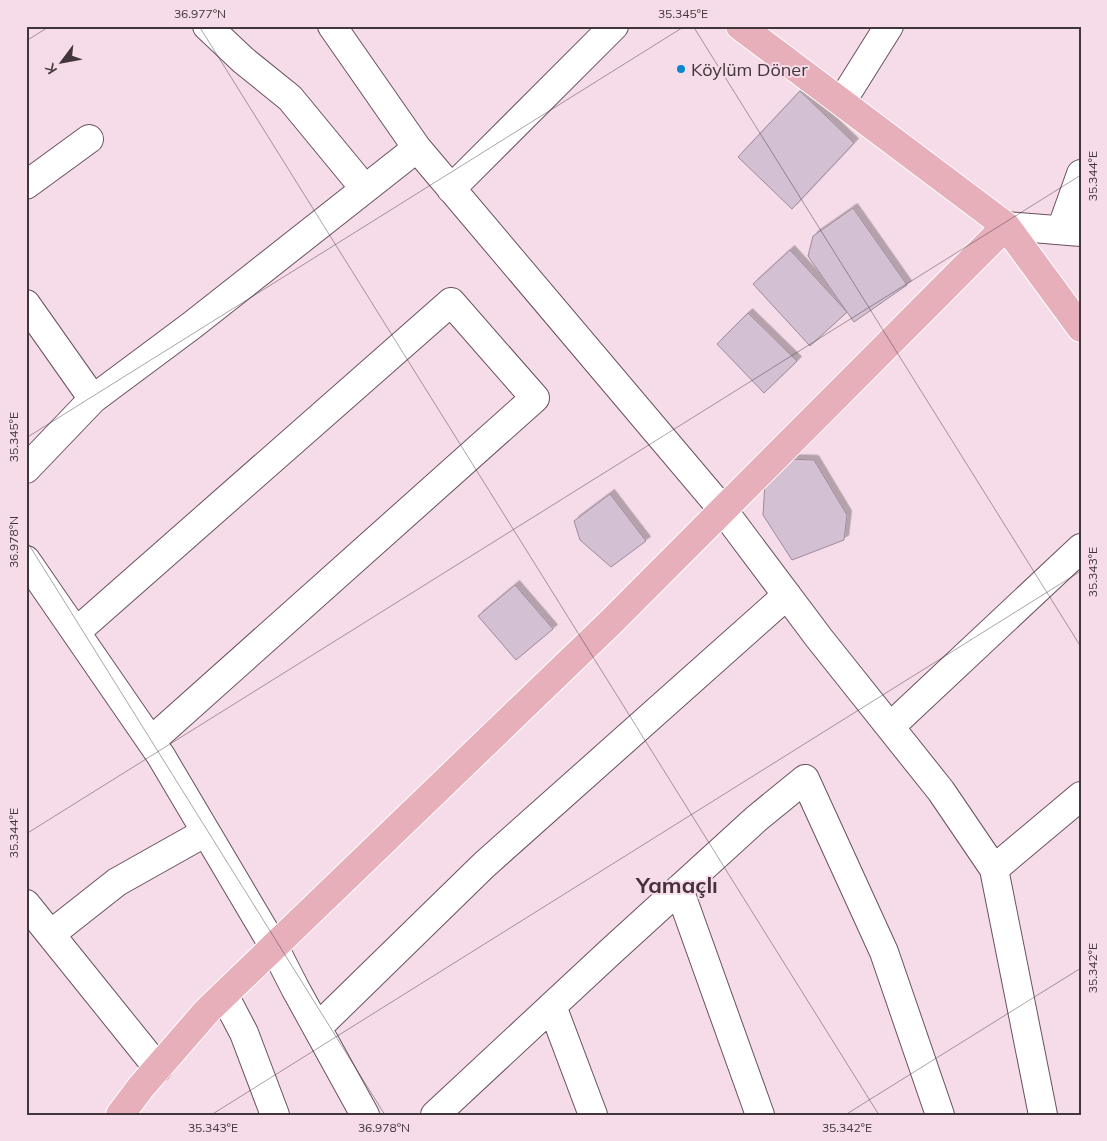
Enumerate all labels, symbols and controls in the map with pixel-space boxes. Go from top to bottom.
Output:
text: 36.977°N [174,6,226,21]
text: 35.345°E [658,6,708,21]
north arrow [38,38,88,88]
place label: Köylüm Döner [691,58,808,81]
text: K [41,60,61,78]
marker: Köylüm Döner [675,63,687,75]
text: 35.344°E [1085,151,1100,201]
text: 35.345°E [6,412,21,462]
text: 36.978°N [6,516,21,568]
text: 35.343°E [1085,547,1100,597]
text: 35.344°E [6,808,21,858]
district label: Yamaçlı [635,871,718,899]
text: 35.342°E [1085,943,1100,993]
text: 35.343°E [188,1120,238,1135]
text: 36.978°N [358,1120,410,1135]
text: 35.342°E [822,1120,872,1135]

